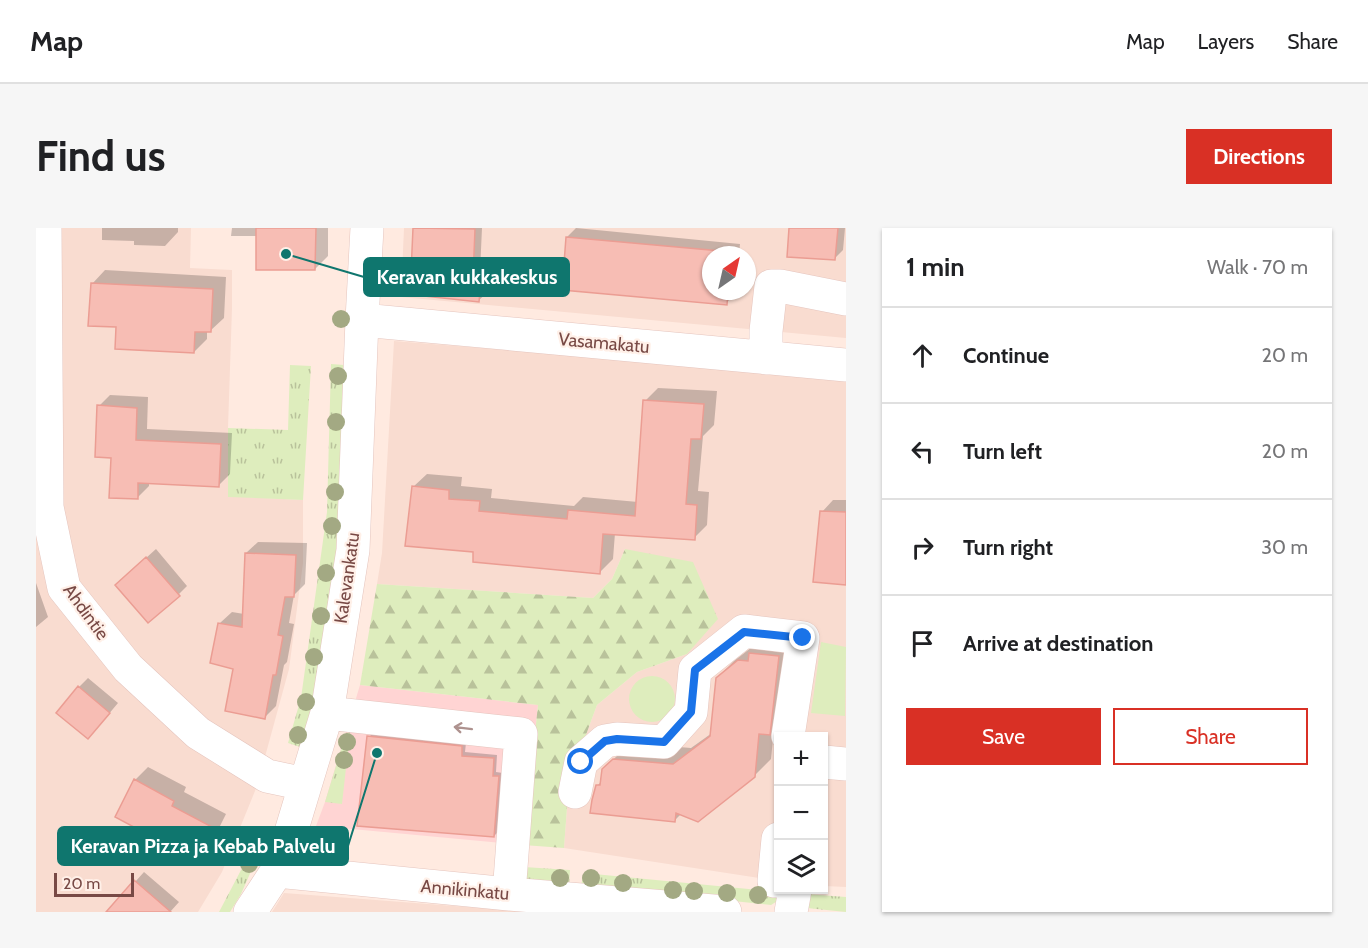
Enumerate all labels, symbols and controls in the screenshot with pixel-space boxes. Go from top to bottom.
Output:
text: Map [30,24,83,58]
text: Map [1126,29,1165,54]
text: Layers [1198,29,1254,54]
text: Share [1287,29,1338,54]
button: Directions [1186,129,1332,184]
text: Find us [36,130,165,182]
north arrow [702,246,756,300]
text: 1 min [906,251,965,283]
text: Walk · 70 m [1207,255,1308,279]
callout: Keravan kukkakeskus [364,258,569,296]
text: Keravan kukkakeskus [377,265,557,289]
street label: Vasamakatu [558,328,650,358]
icon: ahead [906,339,939,372]
text: Continue [963,342,1049,369]
text: 20 m [1262,343,1308,367]
icon: left [906,435,939,468]
text: Turn left [963,438,1042,465]
text: 20 m [1262,439,1308,463]
street label: Kalevankatu [330,531,364,625]
icon: right [906,531,939,564]
text: Turn right [963,534,1053,561]
text: 30 m [1261,535,1308,559]
street label: Ahdintie [58,580,114,644]
route end [789,624,815,650]
icon: arrive [906,627,939,660]
text: Arrive at destination [963,630,1153,657]
button: Save [906,708,1101,765]
button: Share [1113,708,1308,765]
one-way arrow [454,722,474,733]
map controls [774,732,828,894]
button: + [774,732,828,786]
route start [567,748,593,774]
button: − [774,786,828,840]
callout: Keravan Pizza ja Kebab Palvelu [58,827,348,865]
text: Keravan Pizza ja Kebab Palvelu [70,834,336,858]
button: layers [774,840,828,894]
scale bar [54,870,134,898]
text: 20 m [63,874,100,893]
street label: Annikinkatu [420,875,510,905]

